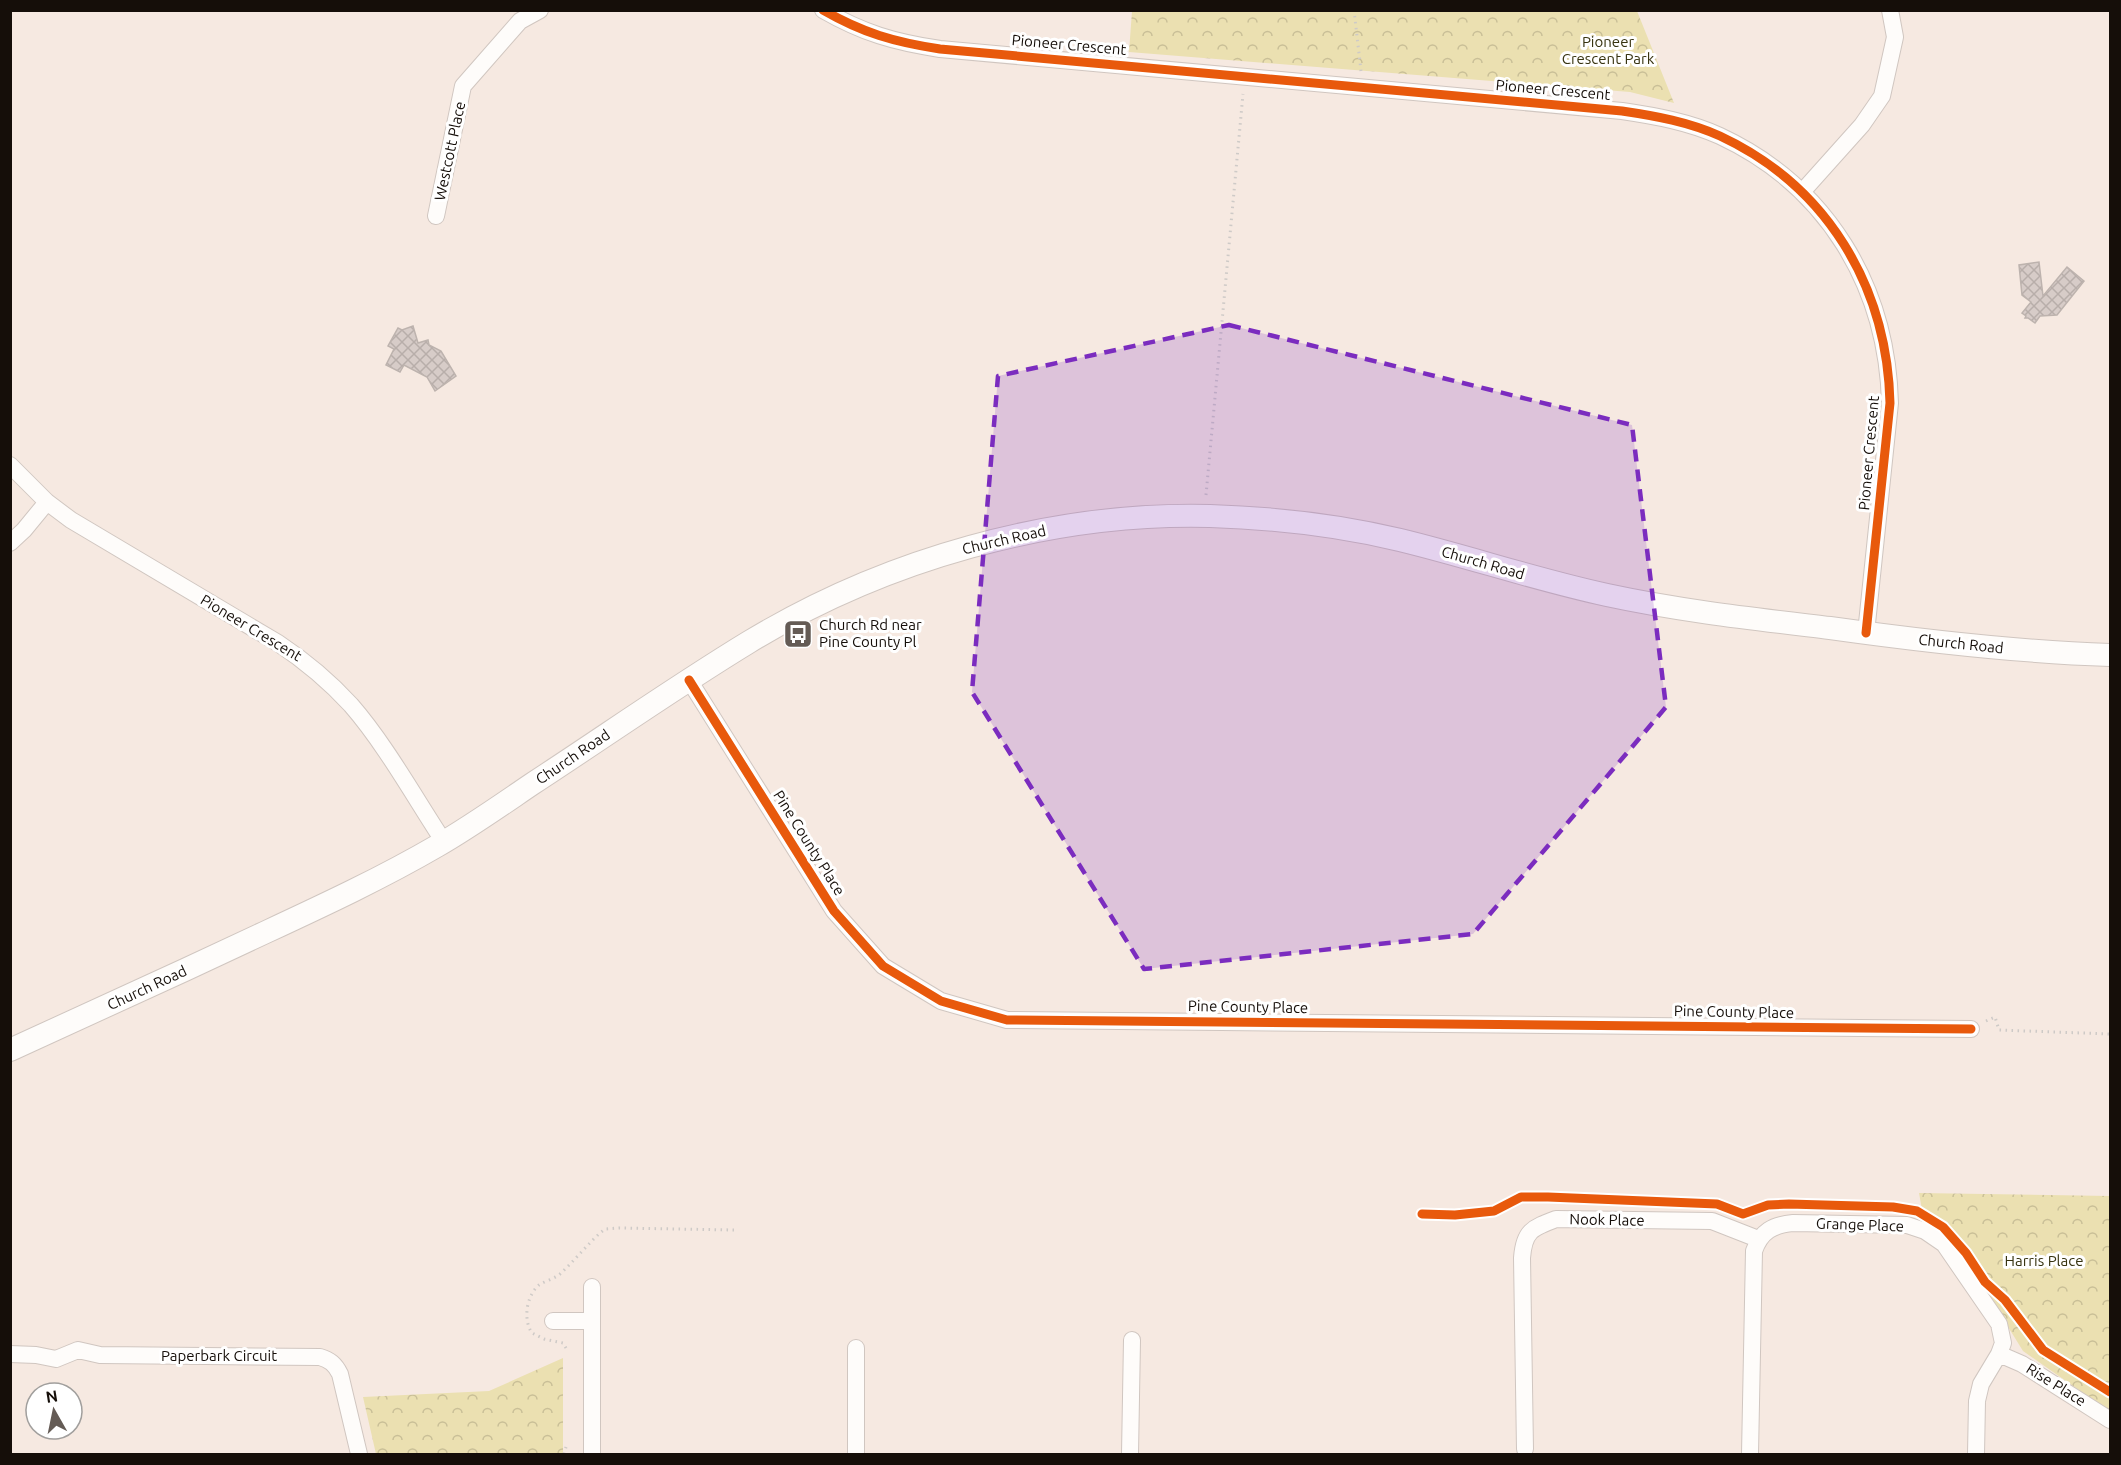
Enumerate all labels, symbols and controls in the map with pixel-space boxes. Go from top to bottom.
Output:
street label: Pioneer Crescent [1011,31,1127,58]
park label: Pioneer Crescent Park [1562,33,1655,67]
street label: Pioneer Crescent [1495,76,1611,103]
street label: Westcott Place [431,100,468,202]
street label: Pioneer Crescent [1855,395,1882,511]
street label: Church Road [960,522,1047,557]
street label: Church Road [1440,543,1527,582]
street label: Pioneer Crescent [198,591,305,665]
place label: Church Rd near Pine County Pl [819,616,922,650]
bus stop icon: Church Rd near Pine County Pl [782,618,814,650]
street label: Church Road [1918,631,2004,656]
street label: Church Road [533,726,613,788]
street label: Pine County Place [770,787,849,898]
street label: Church Road [104,962,189,1013]
street label: Pine County Place [1188,997,1308,1016]
street label: Pine County Place [1674,1002,1794,1021]
street label: Nook Place [1569,1210,1645,1229]
street label: Grange Place [1816,1214,1904,1235]
park label: Harris Place [2005,1252,2083,1269]
street label: Paperbark Circuit [161,1347,277,1364]
street label: Rise Place [2023,1360,2089,1410]
north arrow [24,1381,84,1441]
text: N [44,1386,59,1406]

